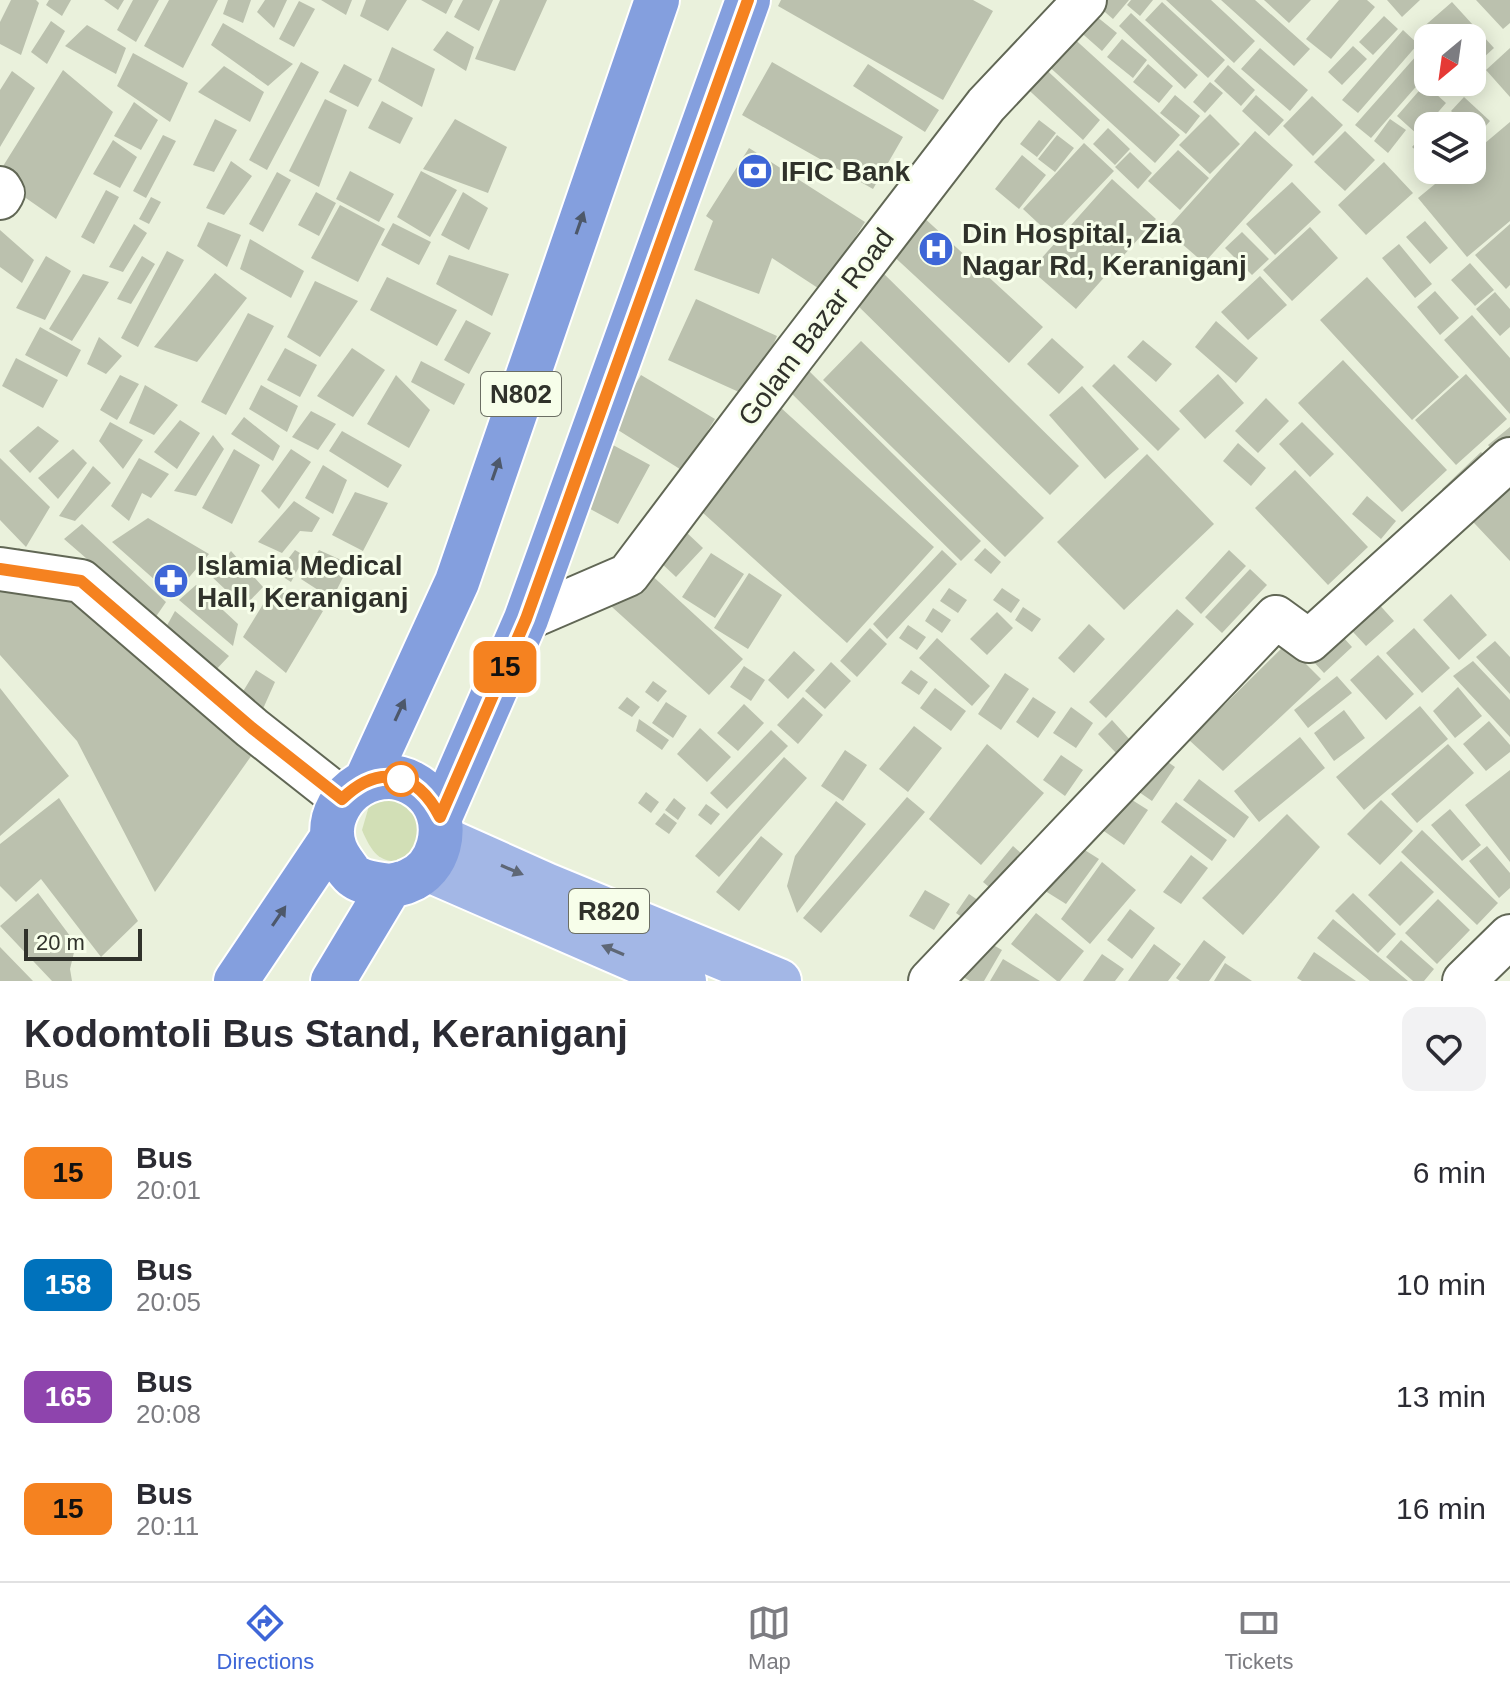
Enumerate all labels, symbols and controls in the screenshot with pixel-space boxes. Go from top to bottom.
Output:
north arrow [1414,24,1486,96]
map controls [1414,24,1486,184]
button: layers [1414,112,1486,184]
bank icon: IFIC Bank [736,152,774,190]
place label: IFIC Bank [781,156,911,187]
one-way arrow [575,211,587,235]
place label: Din Hospital, Zia Nagar Rd, Keraniganj [962,218,1247,281]
street label: Golam Bazar Road [732,223,900,431]
hospital icon: Din Hospital, Zia Nagar Rd, Keraniganj [917,230,955,268]
road number: N802 [481,372,561,416]
one-way arrow [490,456,502,480]
place label: Islamia Medical Hall, Keraniganj [197,550,409,613]
pharmacy icon: Islamia Medical Hall, Keraniganj [152,562,190,600]
line badge: 15 [469,641,541,693]
text: 15 [489,651,521,682]
one-way arrow [393,699,407,722]
unlabelled marker [384,762,418,796]
one-way arrow [500,864,524,877]
road number: R820 [569,889,649,933]
one-way arrow [271,906,286,927]
scale bar [24,925,142,961]
text: 20 m [36,930,85,955]
one-way arrow [601,944,624,957]
button: heart [1402,1007,1486,1091]
text: Kodomtoli Bus Stand, Keraniganj [24,1013,628,1055]
text: Bus [24,1064,69,1094]
text: Bus [136,1141,193,1174]
text: 6 min [1413,1156,1486,1189]
text: 15 [52,1157,84,1188]
text: 20:01 [136,1175,201,1205]
text: Bus [136,1253,193,1286]
text: 10 min [1396,1268,1486,1301]
text: 158 [45,1269,91,1300]
text: 20:05 [136,1287,201,1317]
text: Bus [136,1365,193,1398]
text: 13 min [1396,1380,1486,1413]
text: 165 [45,1381,91,1412]
text: 20:08 [136,1399,201,1429]
text: Bus [136,1477,193,1510]
text: 16 min [1396,1492,1486,1525]
text: 15 [52,1493,84,1524]
text: 20:11 [136,1511,199,1541]
tab: Directions [217,1601,314,1675]
tab: Map [747,1601,791,1675]
tab: Tickets [1225,1601,1293,1675]

